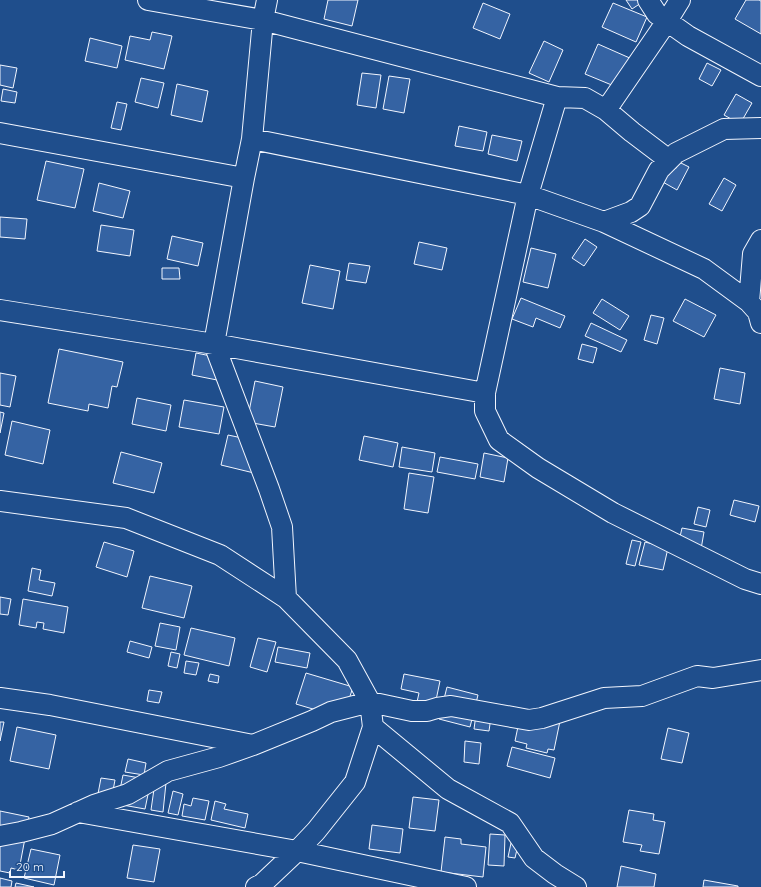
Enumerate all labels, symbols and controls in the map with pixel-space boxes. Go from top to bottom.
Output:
scale bar [10,853,64,879]
text: 20 m [16,859,44,874]

